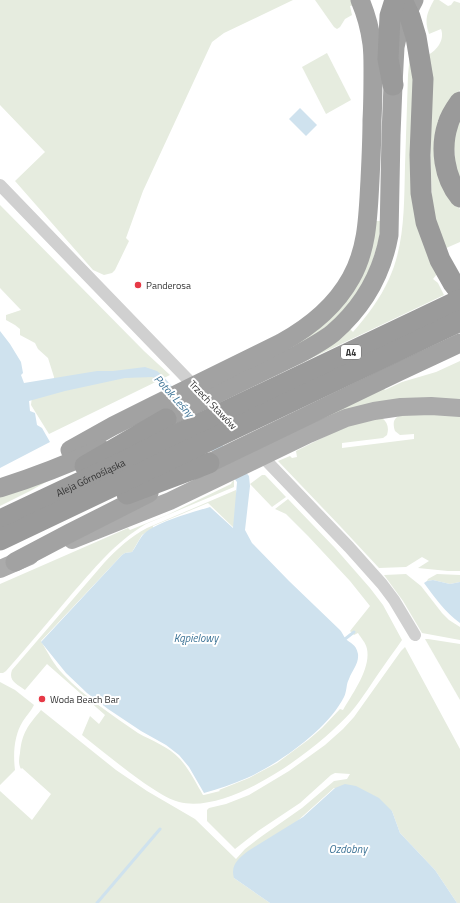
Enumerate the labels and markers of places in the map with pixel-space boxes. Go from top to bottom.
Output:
place label: Panderosa [146,278,191,293]
marker: Panderosa [133,280,143,290]
place label: Woda Beach Bar [50,692,120,707]
marker: Woda Beach Bar [37,694,47,704]

